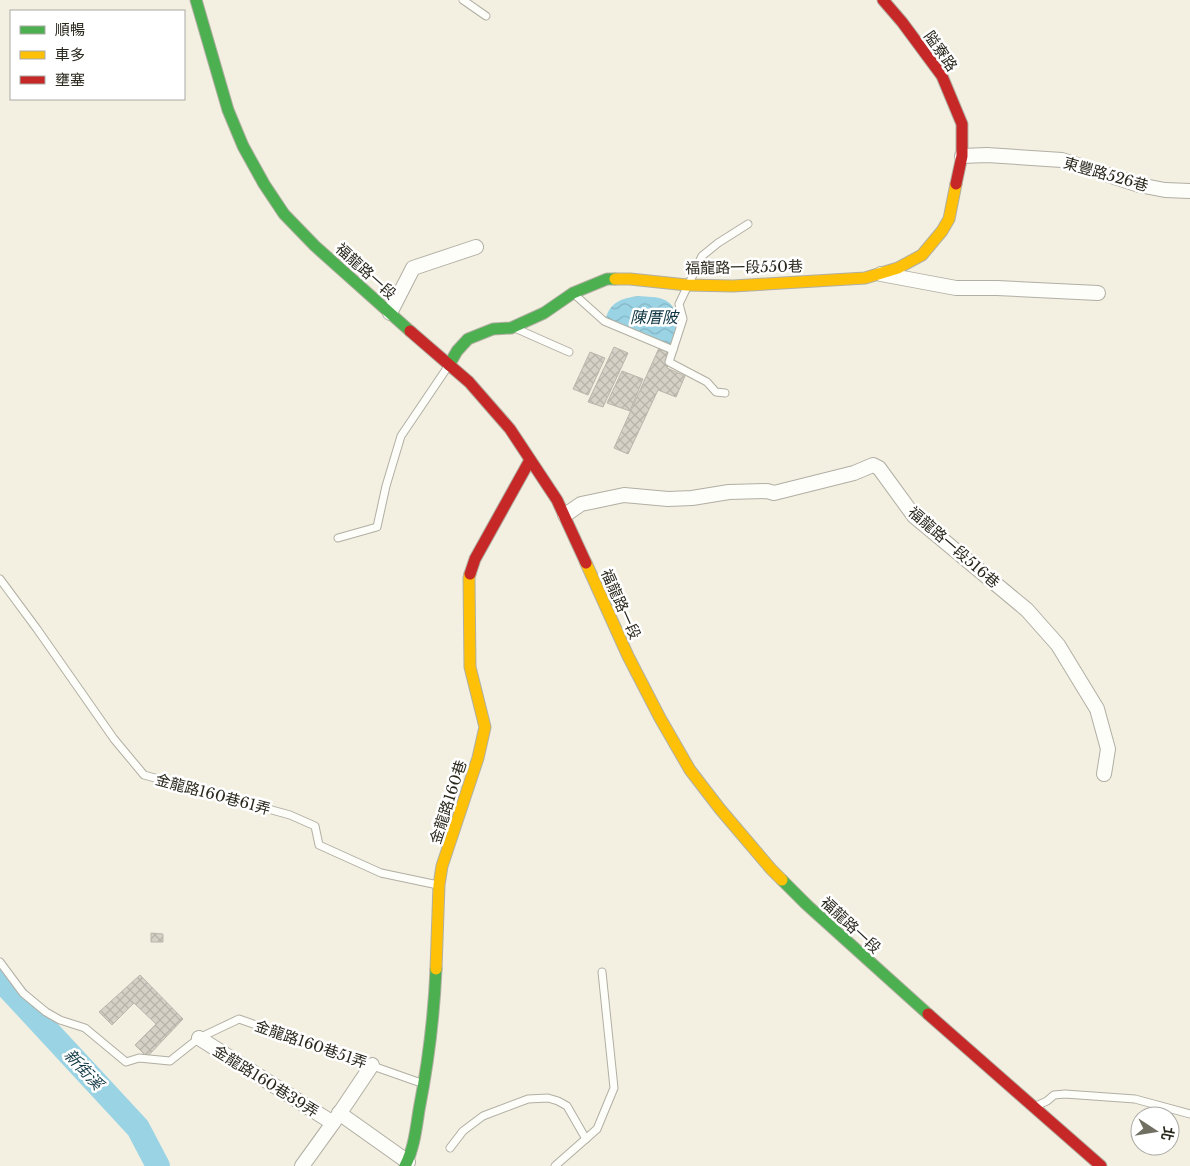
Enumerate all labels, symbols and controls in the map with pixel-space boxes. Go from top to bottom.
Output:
legend [10,10,185,100]
text: 順暢 [55,20,85,39]
street label: 隘寮路 [920,27,962,75]
text: 車多 [55,45,85,64]
text: 壅塞 [55,70,85,89]
street label: 東豐路526巷 [1061,153,1151,195]
street label: 福龍路一段 [332,239,400,303]
street label: 福龍路一段550巷 [685,256,803,278]
water label: 陳厝陂 [630,307,680,327]
street label: 福龍路一段516巷 [904,502,1004,592]
street label: 福龍路一段 [597,566,645,642]
street label: 金龍路160巷 [426,758,470,846]
street label: 金龍路160巷61弄 [153,770,273,818]
street label: 福龍路一段 [817,892,885,958]
street label: 金龍路160巷51弄 [252,1016,370,1072]
street label: 金龍路160巷39弄 [210,1041,322,1121]
water label: 新街溪 [60,1045,109,1095]
north arrow [1130,1106,1180,1156]
text: 北 [1157,1125,1178,1142]

